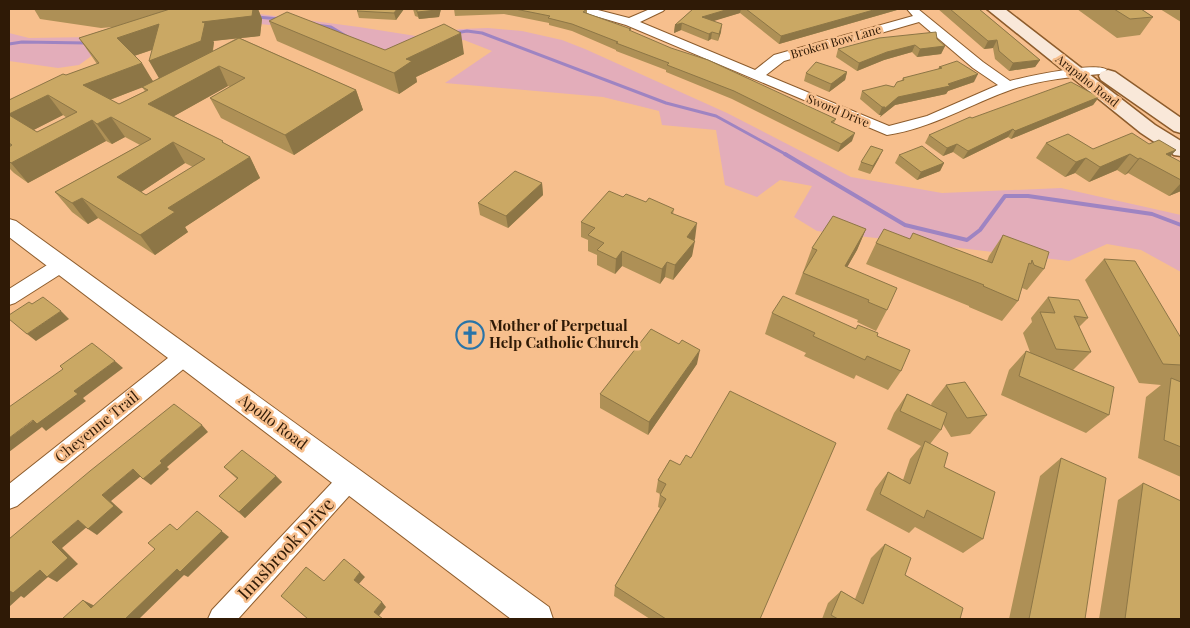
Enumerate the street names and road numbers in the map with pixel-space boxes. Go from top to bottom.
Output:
street label: Broken Bow Lane [789,20,883,62]
street label: Arapaho Road [1052,50,1122,110]
street label: Sword Drive [805,90,872,130]
street label: Cheyenne Trail [50,386,143,466]
street label: Apollo Road [235,388,312,454]
street label: Innsbrook Drive [232,492,339,604]

